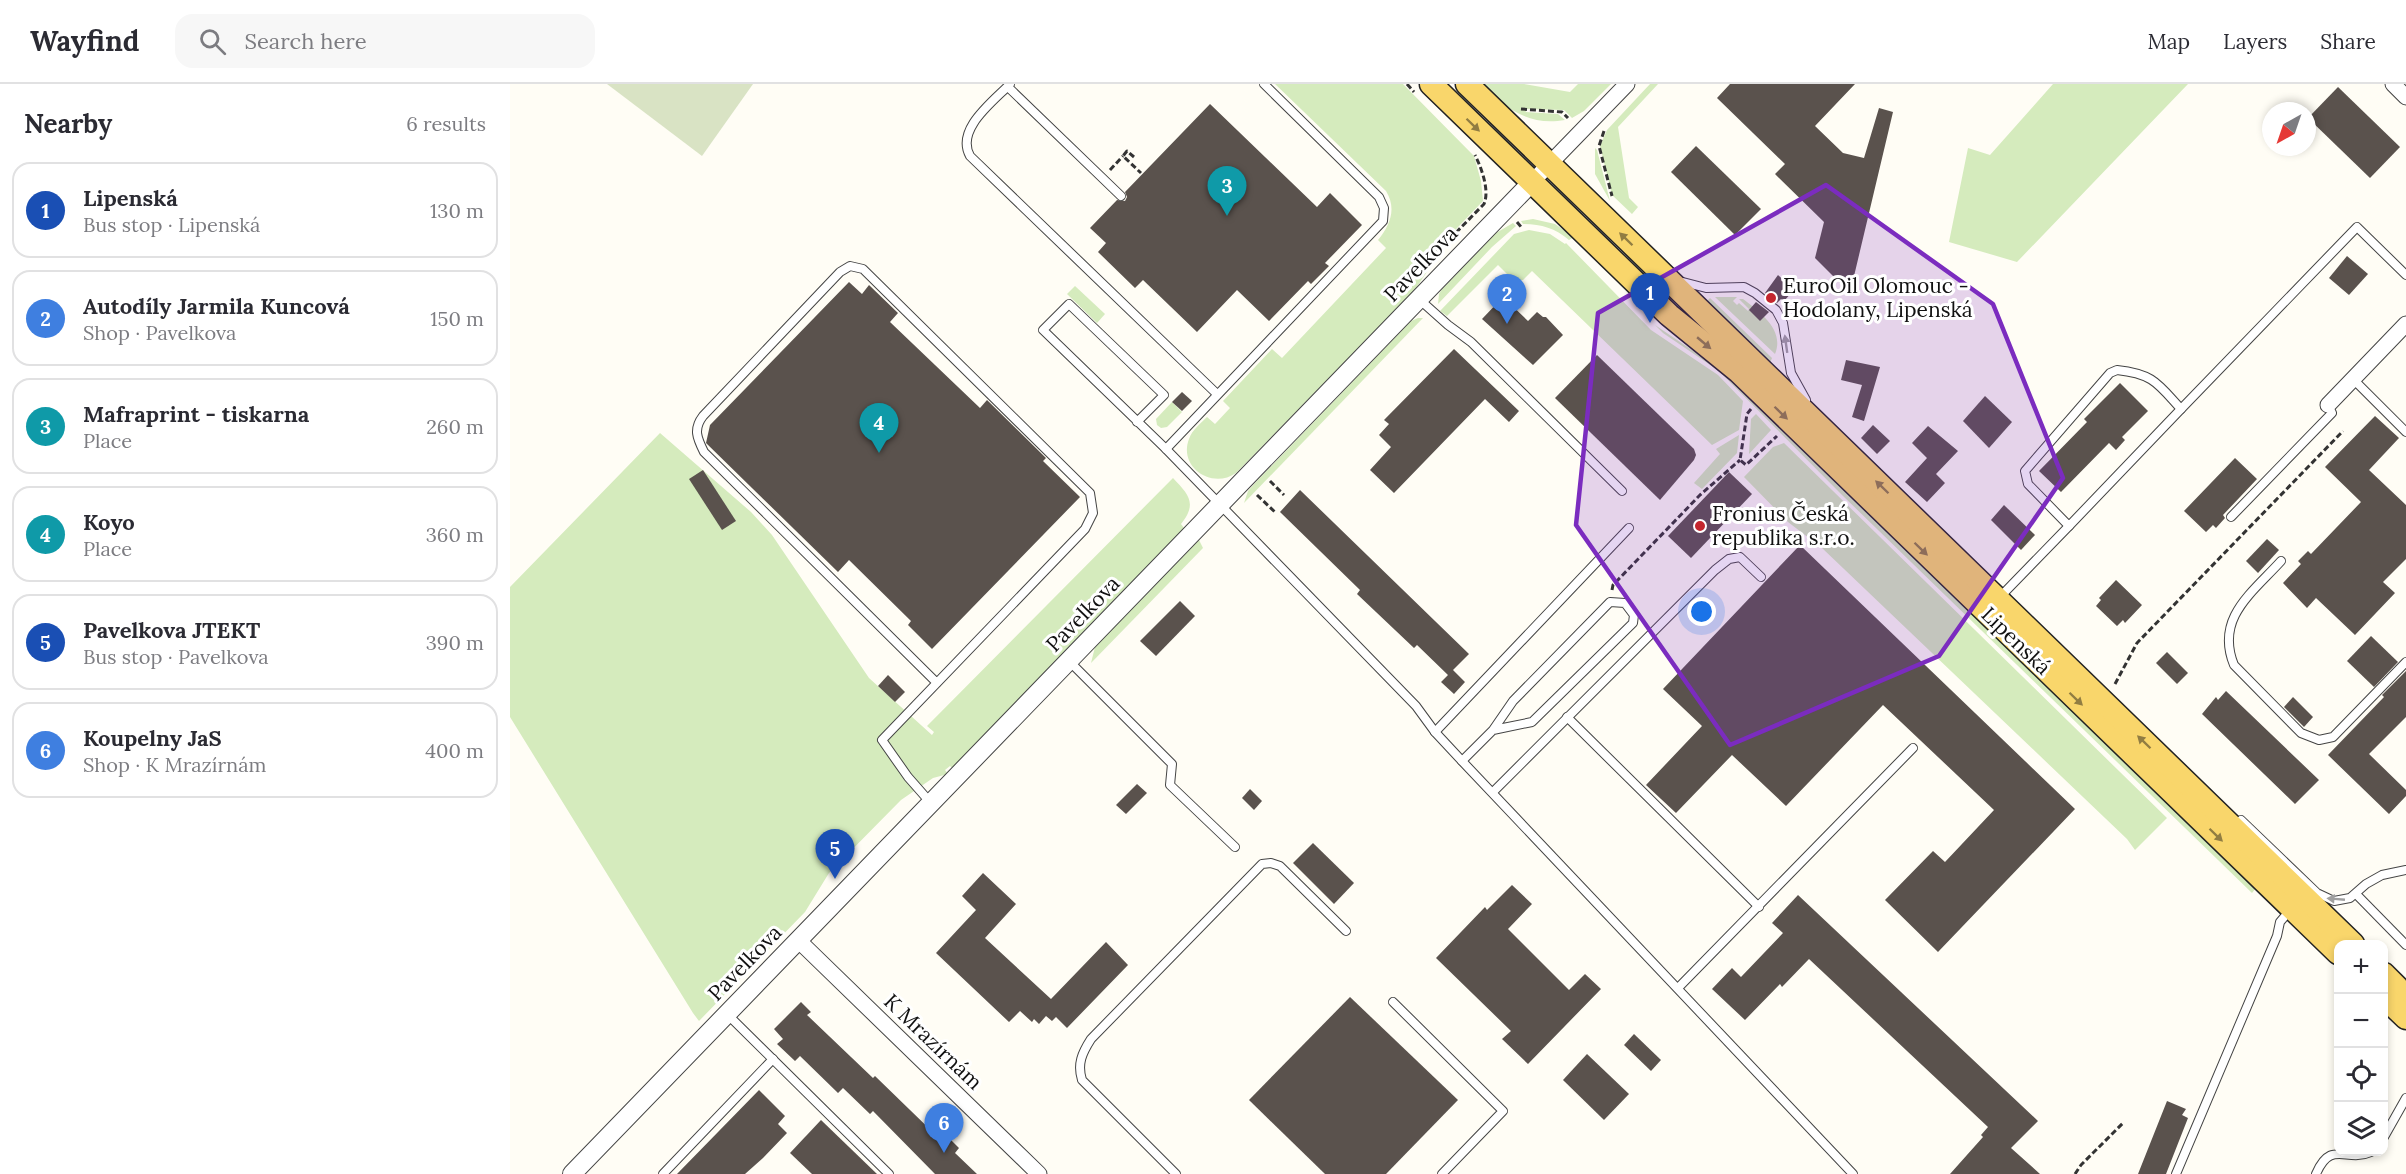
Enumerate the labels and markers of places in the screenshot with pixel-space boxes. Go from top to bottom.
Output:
pin: 3 [1208,166,1246,216]
place label: EuroOil Olomouc - Hodolany, Lipenská [1783,272,1973,323]
pin: 2 [1488,274,1526,324]
pin: 1 [1630,274,1670,323]
marker: EuroOil Olomouc - Hodolany, Lipenská [1764,291,1778,305]
pin: 4 [860,404,898,453]
place label: Fronius Česká republika s.r.o. [1712,500,1855,551]
marker: Fronius Česká republika s.r.o. [1693,519,1707,533]
pin: 5 [816,830,854,879]
pin: 6 [924,1104,964,1153]

